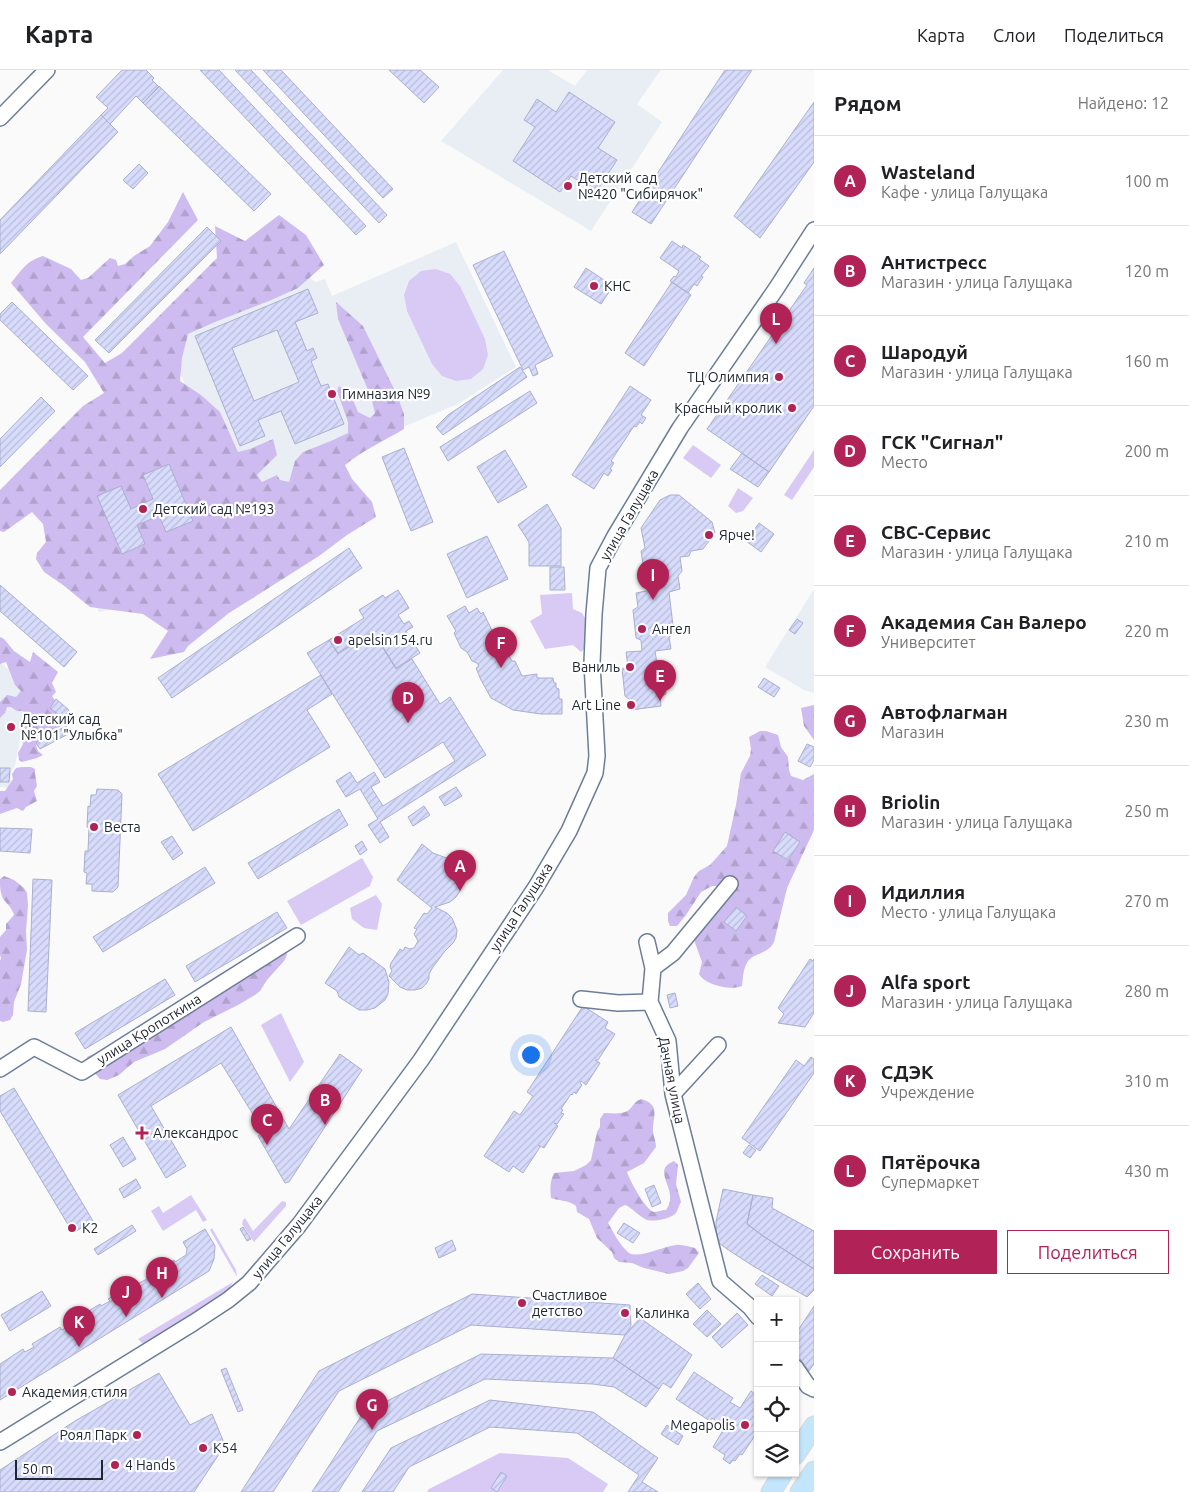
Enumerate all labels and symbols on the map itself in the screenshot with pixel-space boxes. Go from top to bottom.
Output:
place label: Детский сад №420 "Сибирячок" [578,170,703,202]
marker: Детский сад №420 "Сибирячок" [562,180,574,192]
place label: КНС [604,278,631,294]
marker: КНС [588,280,600,292]
pin: L [760,303,792,344]
place label: ТЦ Олимпия [687,369,769,385]
marker: ТЦ Олимпия [773,371,785,383]
place label: Гимназия №9 [342,386,431,402]
marker: Гимназия №9 [326,388,338,400]
place label: Красный кролик [674,400,782,416]
marker: Красный кролик [786,402,798,414]
street label: улица Галущака [596,467,662,563]
place label: Детский сад №193 [153,501,274,517]
marker: Детский сад №193 [137,503,149,515]
place label: Ярче! [719,527,755,543]
marker: Ярче! [703,529,715,541]
pin: I [637,559,669,600]
place label: Ангел [652,621,691,637]
marker: Ангел [636,623,648,635]
pin: F [485,627,517,668]
place label: apelsin154.ru [348,632,433,648]
marker: apelsin154.ru [332,634,344,646]
place label: Ваниль [572,659,620,675]
pin: E [644,660,676,701]
marker: Ваниль [624,661,636,673]
pin: D [392,682,424,723]
place label: Art Line [572,697,621,713]
marker: Art Line [625,699,637,711]
place label: Детский сад №101 "Улыбка" [21,711,123,743]
marker: Детский сад №101 "Улыбка" [5,721,17,733]
place label: Веста [104,819,141,835]
marker: Веста [88,821,100,833]
pin: A [444,850,476,891]
street label: улица Галущака [486,860,556,954]
street label: улица Кропоткина [94,990,204,1068]
street label: Дачная улица [656,1035,688,1125]
your location [518,1042,544,1068]
pin: B [309,1084,341,1125]
pin: C [251,1104,283,1145]
place label: Александрос [153,1125,239,1141]
marker: Александрос [135,1126,149,1140]
street label: улица Галущака [249,1192,325,1282]
place label: К2 [82,1220,98,1236]
marker: К2 [66,1222,78,1234]
pin: H [146,1257,178,1298]
pin: J [110,1276,142,1317]
place label: Счастливое детство [532,1287,607,1319]
marker: Счастливое детство [516,1297,528,1309]
place label: Калинка [635,1305,690,1321]
pin: K [63,1306,95,1347]
marker: Калинка [619,1307,631,1319]
place label: Академия стиля [22,1384,128,1400]
marker: Академия стиля [6,1386,18,1398]
pin: G [356,1389,388,1430]
place label: Megapolis [670,1417,735,1433]
marker: Megapolis [739,1419,751,1431]
place label: Роял Парк [59,1427,127,1443]
marker: Роял Парк [131,1429,143,1441]
place label: К54 [213,1440,237,1456]
marker: К54 [197,1442,209,1454]
scale bar [15,1457,102,1480]
place label: 4 Hands [125,1457,175,1473]
marker: 4 Hands [109,1459,121,1471]

